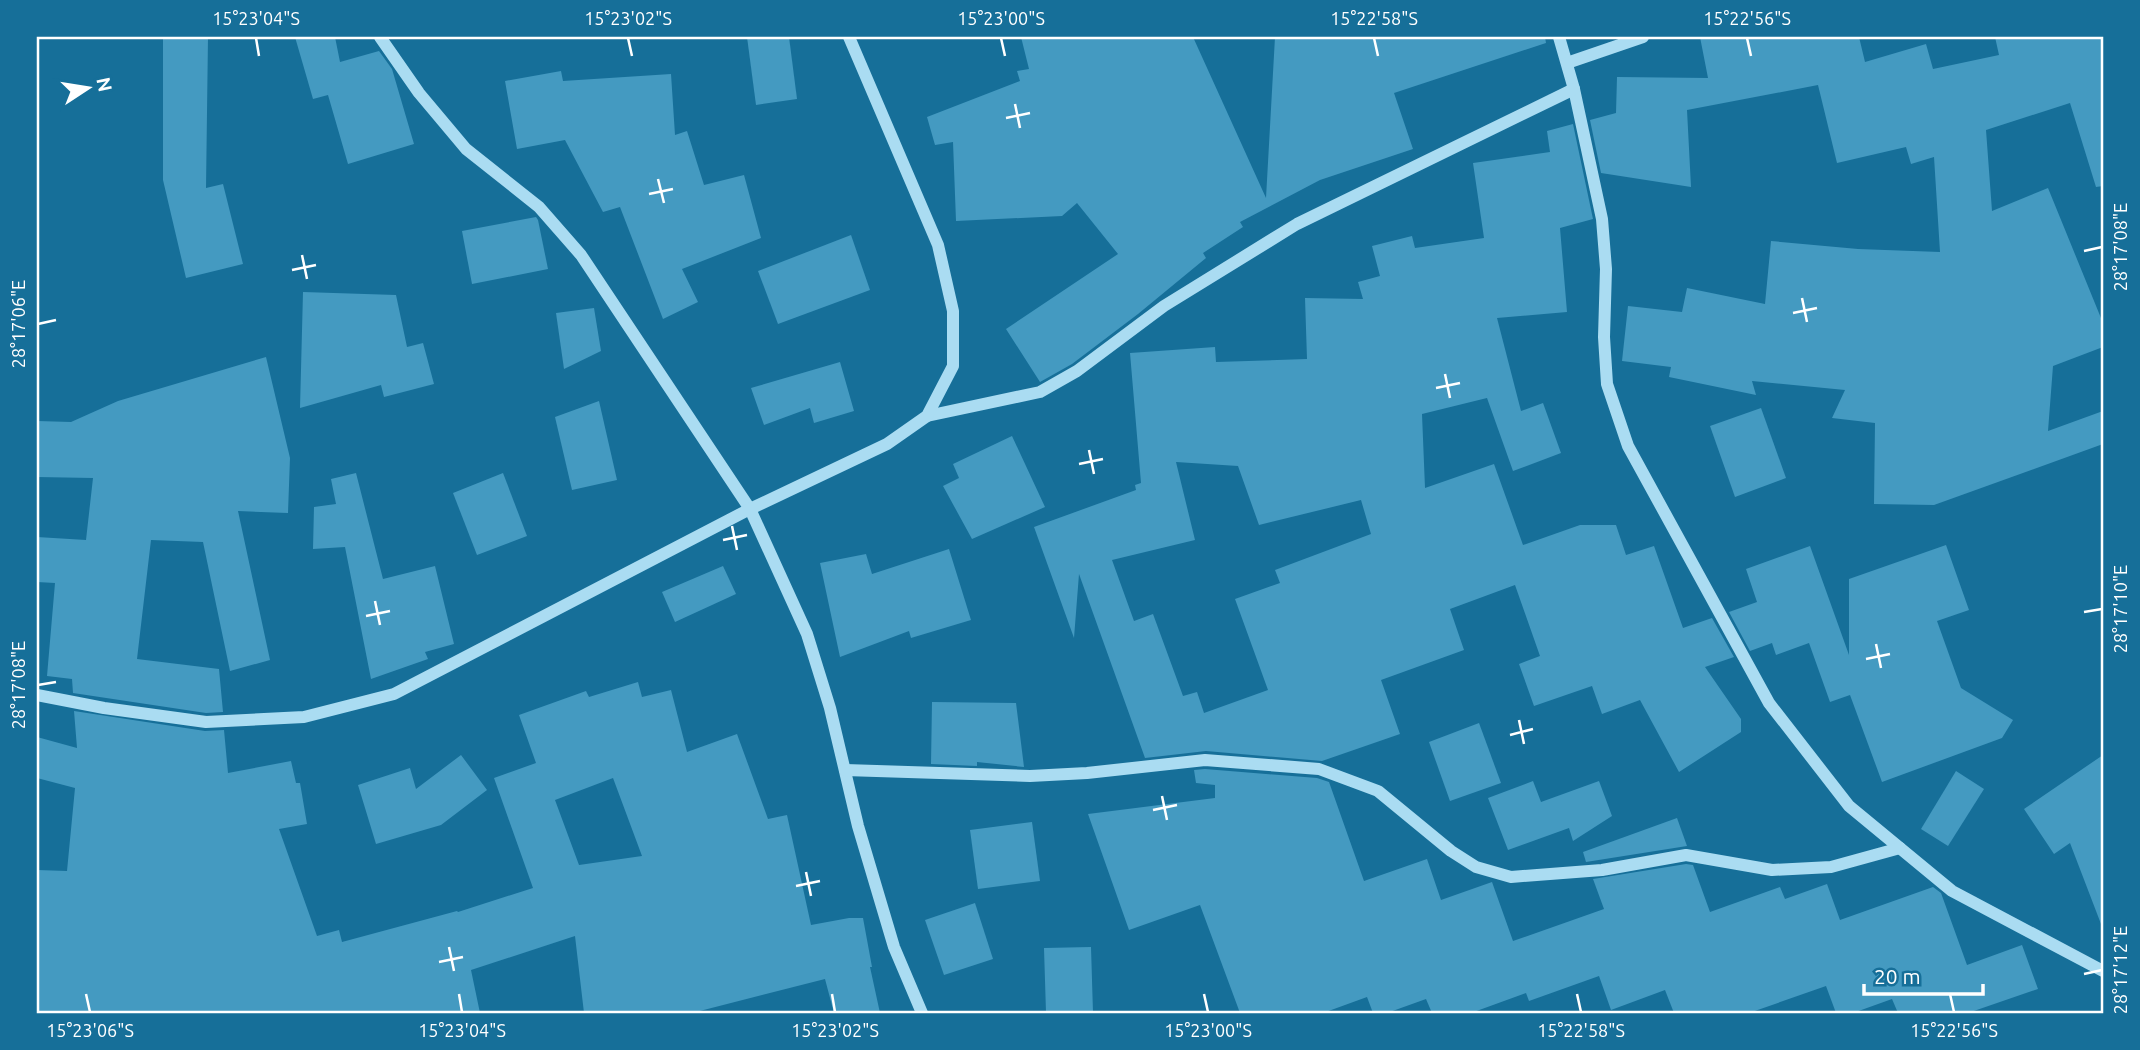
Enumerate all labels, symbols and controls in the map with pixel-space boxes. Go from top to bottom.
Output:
text: 15°23'04"S [212,8,300,28]
text: 15°23'02"S [584,8,672,28]
text: 15°23'00"S [957,8,1045,28]
text: 15°22'58"S [1330,8,1418,28]
text: 15°22'56"S [1703,8,1791,28]
north arrow [52,52,122,122]
text: N [92,75,117,94]
text: 28°17'08"E [2110,203,2130,291]
text: 28°17'06"E [8,280,28,368]
text: 28°17'10"E [2110,565,2130,653]
text: 28°17'08"E [8,641,28,729]
text: 28°17'12"E [2110,926,2130,1014]
scale bar [1864,952,1982,996]
text: 20 m [1874,964,1921,988]
text: 15°23'06"S [46,1020,134,1040]
text: 15°23'04"S [418,1020,506,1040]
text: 15°23'02"S [791,1020,879,1040]
text: 15°23'00"S [1164,1020,1252,1040]
text: 15°22'58"S [1537,1020,1625,1040]
text: 15°22'56"S [1910,1020,1998,1040]

